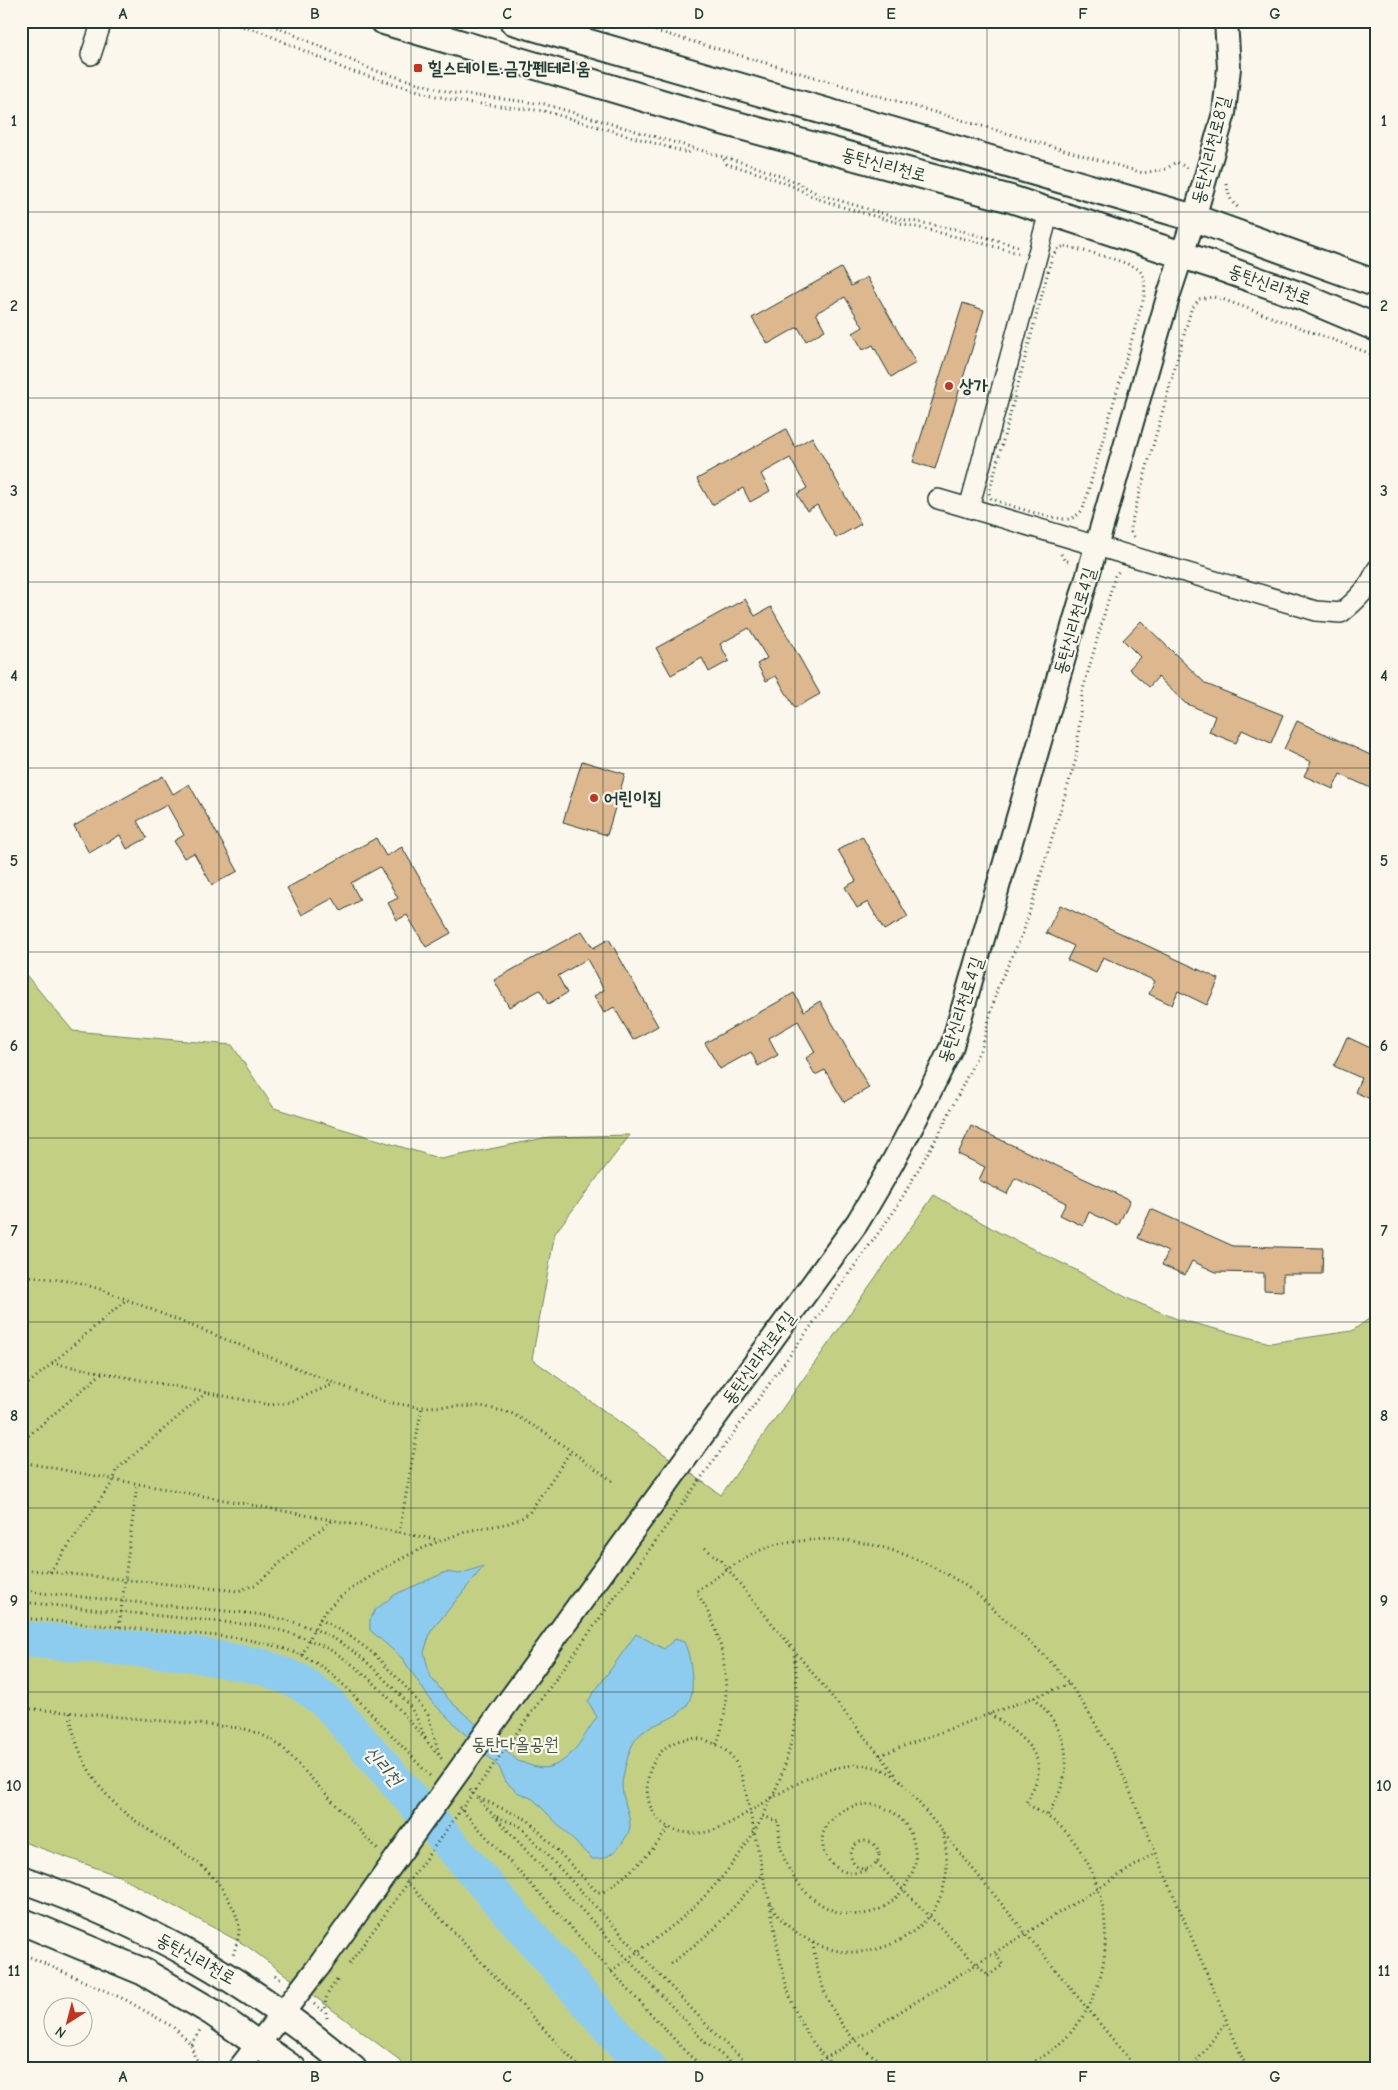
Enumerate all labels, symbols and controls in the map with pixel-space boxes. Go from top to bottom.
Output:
text: A [119,5,128,23]
text: B [310,5,320,23]
text: C [502,5,512,23]
text: D [694,5,704,23]
text: E [886,5,896,23]
text: F [1078,5,1088,23]
text: G [1269,5,1281,23]
place label: 힐스테이트.금강펜테리움 [428,58,591,79]
marker: 힐스테이트.금강펜테리움 [412,62,424,74]
street label: 동탄신리천로8길 [1187,93,1235,206]
text: 1 [11,112,17,130]
text: 1 [1381,112,1387,130]
street label: 동탄신리천로 [839,144,929,186]
street label: 동탄신리천로 [1226,260,1314,310]
text: 2 [10,297,18,315]
text: 2 [1380,297,1388,315]
place label: 상가 [959,376,988,397]
marker: 상가 [943,380,955,392]
text: 3 [10,482,18,500]
text: 3 [1380,482,1388,500]
street label: 동탄신리천로4길 [1050,565,1100,677]
text: 4 [10,667,18,685]
text: 4 [1380,667,1388,685]
place label: 어린이집 [604,788,662,809]
marker: 어린이집 [588,792,600,804]
text: 5 [10,852,18,870]
text: 5 [1380,852,1388,870]
street label: 동탄신리천로4길 [934,954,988,1066]
text: 6 [10,1037,18,1055]
text: 6 [1380,1037,1388,1055]
text: 7 [10,1222,18,1240]
text: 7 [1380,1222,1388,1240]
street label: 동탄신리천로4길 [718,1307,800,1409]
text: 8 [10,1407,18,1425]
text: 8 [1380,1407,1388,1425]
text: 9 [10,1592,18,1610]
text: 9 [1380,1592,1388,1610]
park label: 동탄다올공원 [472,1734,558,1755]
water label: 신리천 [360,1741,407,1792]
text: 10 [6,1777,22,1795]
text: 10 [1376,1777,1392,1795]
street label: 동탄신리천로 [153,1929,239,1989]
text: 11 [8,1962,20,1980]
text: 11 [1378,1962,1390,1980]
north arrow [42,1998,92,2048]
text: N [52,2023,69,2042]
text: A [119,2068,128,2086]
text: B [310,2068,320,2086]
text: C [502,2068,512,2086]
text: D [694,2068,704,2086]
text: E [886,2068,896,2086]
text: F [1078,2068,1088,2086]
text: G [1269,2068,1281,2086]

